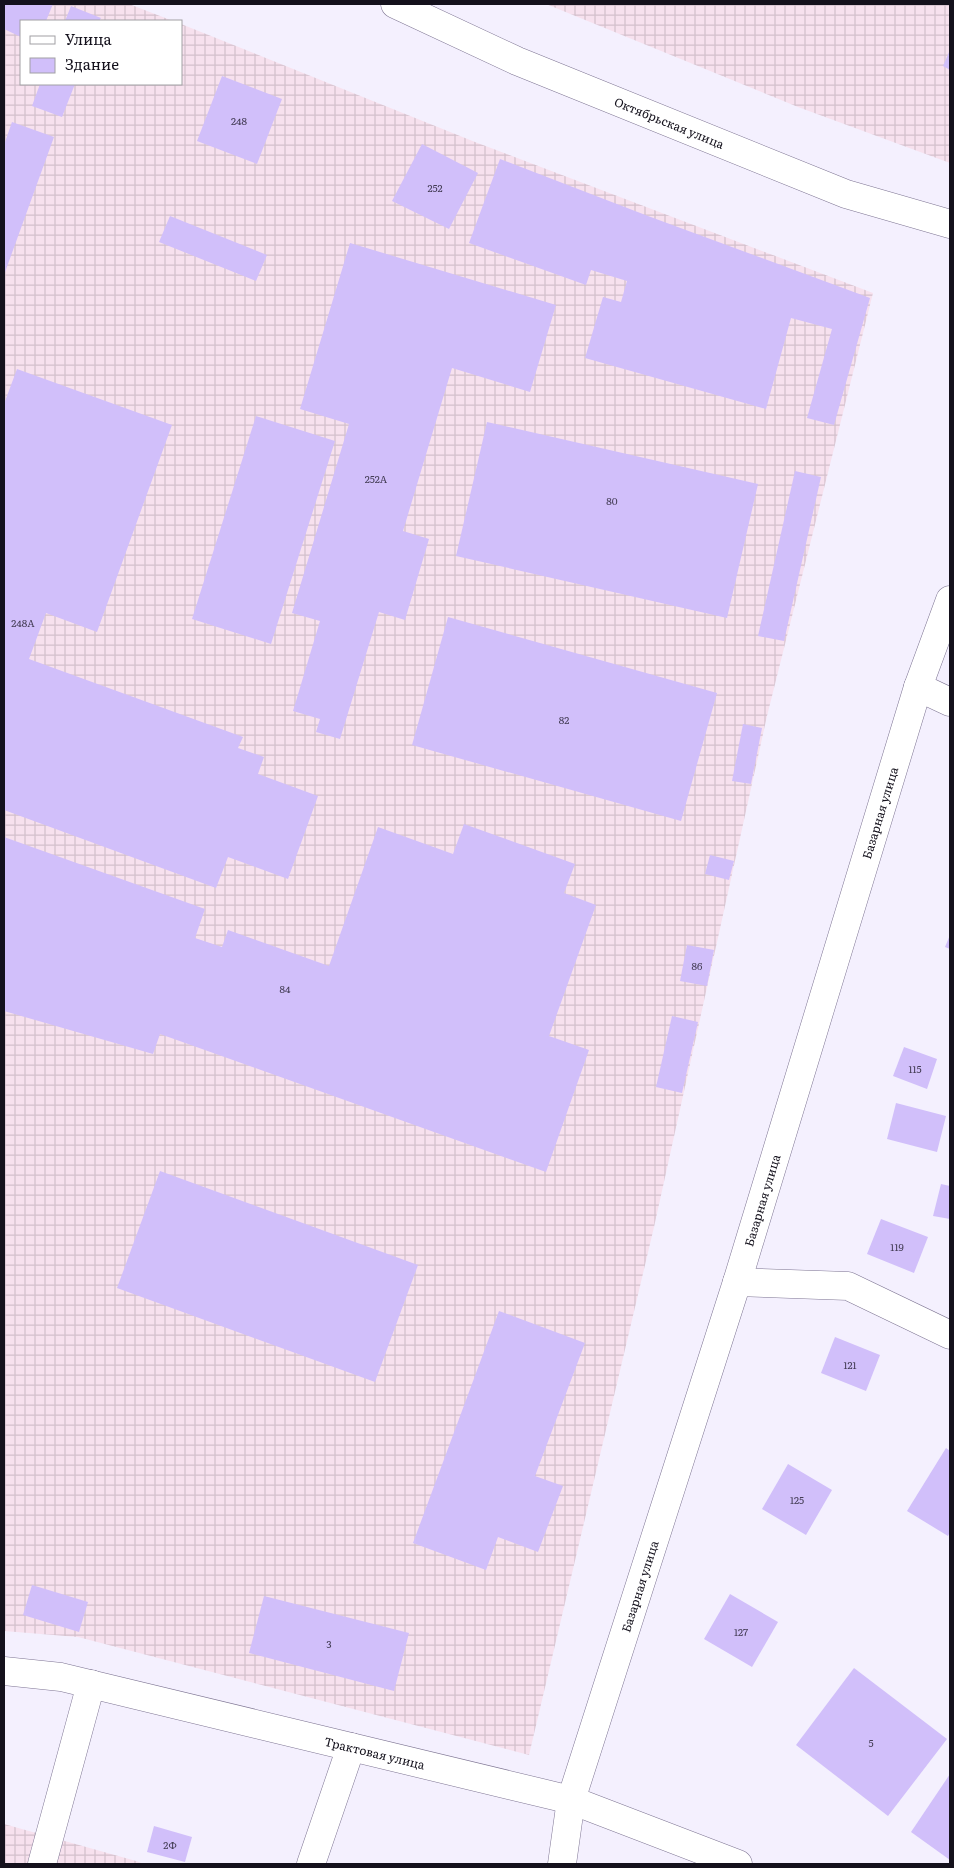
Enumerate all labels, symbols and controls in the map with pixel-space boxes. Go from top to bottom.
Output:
legend [20,20,182,85]
text: Улица [65,27,113,50]
text: Здание [65,52,119,75]
street label: Октябрьская улица [612,92,727,153]
house number: 248 [231,113,248,128]
house number: 252 [427,180,443,195]
house number: 252А [365,471,388,486]
house number: 80 [606,493,618,508]
house number: 248А [11,615,35,630]
house number: 82 [559,712,569,727]
street label: Базарная улица [857,764,902,861]
house number: 86 [692,958,703,973]
house number: 84 [279,981,291,996]
house number: 115 [908,1061,922,1076]
street label: Базарная улица [739,1151,785,1249]
house number: 119 [890,1239,904,1254]
house number: 121 [843,1357,857,1372]
house number: 125 [790,1492,804,1507]
street label: Базарная улица [616,1538,663,1635]
house number: 127 [734,1624,748,1639]
house number: 3 [326,1636,332,1651]
street label: Трактовая улица [323,1732,427,1774]
house number: 5 [868,1735,874,1750]
house number: 2Ф [163,1837,177,1852]

